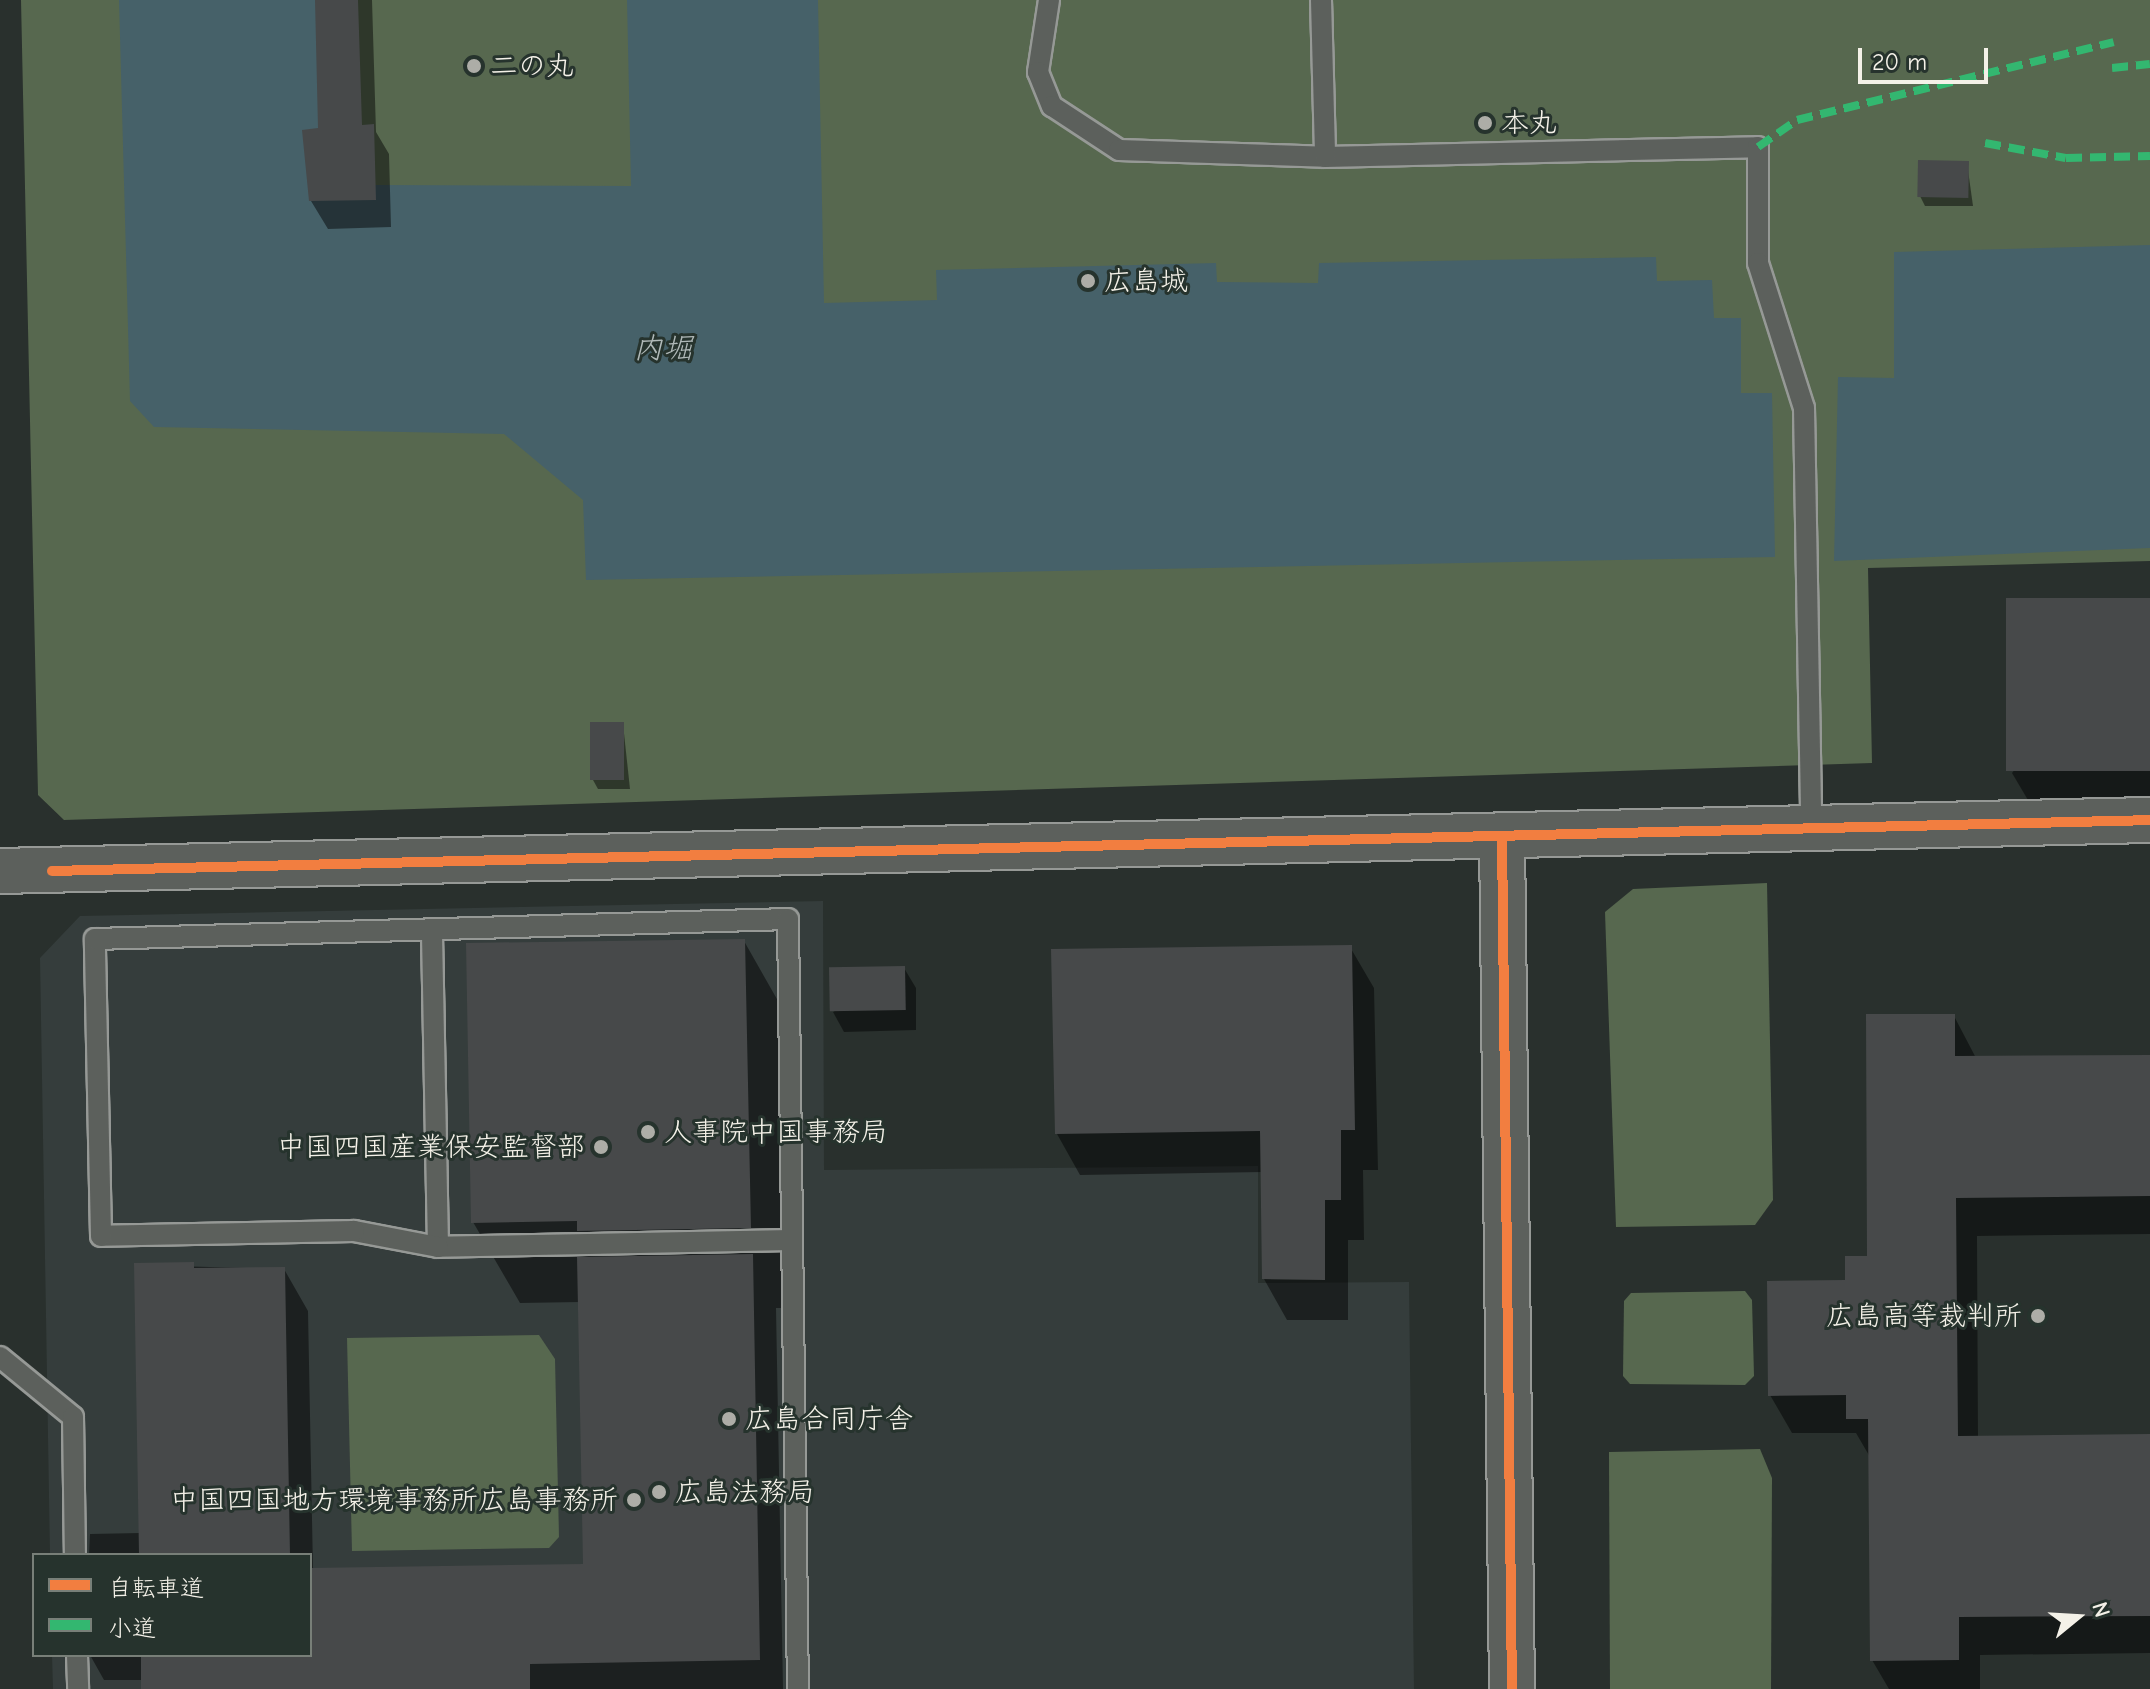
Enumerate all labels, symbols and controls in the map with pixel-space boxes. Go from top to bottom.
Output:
scale bar [1862,32,1992,82]
text: 20 m [1872,48,1927,76]
place label: 二の丸 [490,49,574,83]
marker: 二の丸 [465,57,483,75]
place label: 本丸 [1501,106,1557,140]
marker: 本丸 [1476,114,1494,132]
place label: 広島城 [1104,264,1188,298]
marker: 広島城 [1079,272,1097,290]
water label: 内堀 [633,331,693,367]
place label: 人事院中国事務局 [664,1115,888,1149]
marker: 人事院中国事務局 [639,1123,657,1141]
place label: 中国四国産業保安監督部 [277,1130,585,1164]
marker: 中国四国産業保安監督部 [592,1138,610,1156]
place label: 広島高等裁判所 [1826,1299,2022,1333]
marker: 広島高等裁判所 [2029,1307,2047,1325]
place label: 広島合同庁舎 [745,1402,913,1436]
marker: 広島合同庁舎 [720,1410,738,1428]
place label: 広島法務局 [675,1475,815,1509]
place label: 中国四国地方環境事務所広島事務所 [170,1483,618,1517]
marker: 広島法務局 [650,1483,668,1501]
marker: 中国四国地方環境事務所広島事務所 [625,1491,643,1509]
legend [32,1553,312,1657]
text: 自転車道 [108,1574,204,1602]
north arrow [2038,1577,2118,1657]
text: N [2086,1599,2115,1620]
text: 小道 [108,1614,156,1642]

